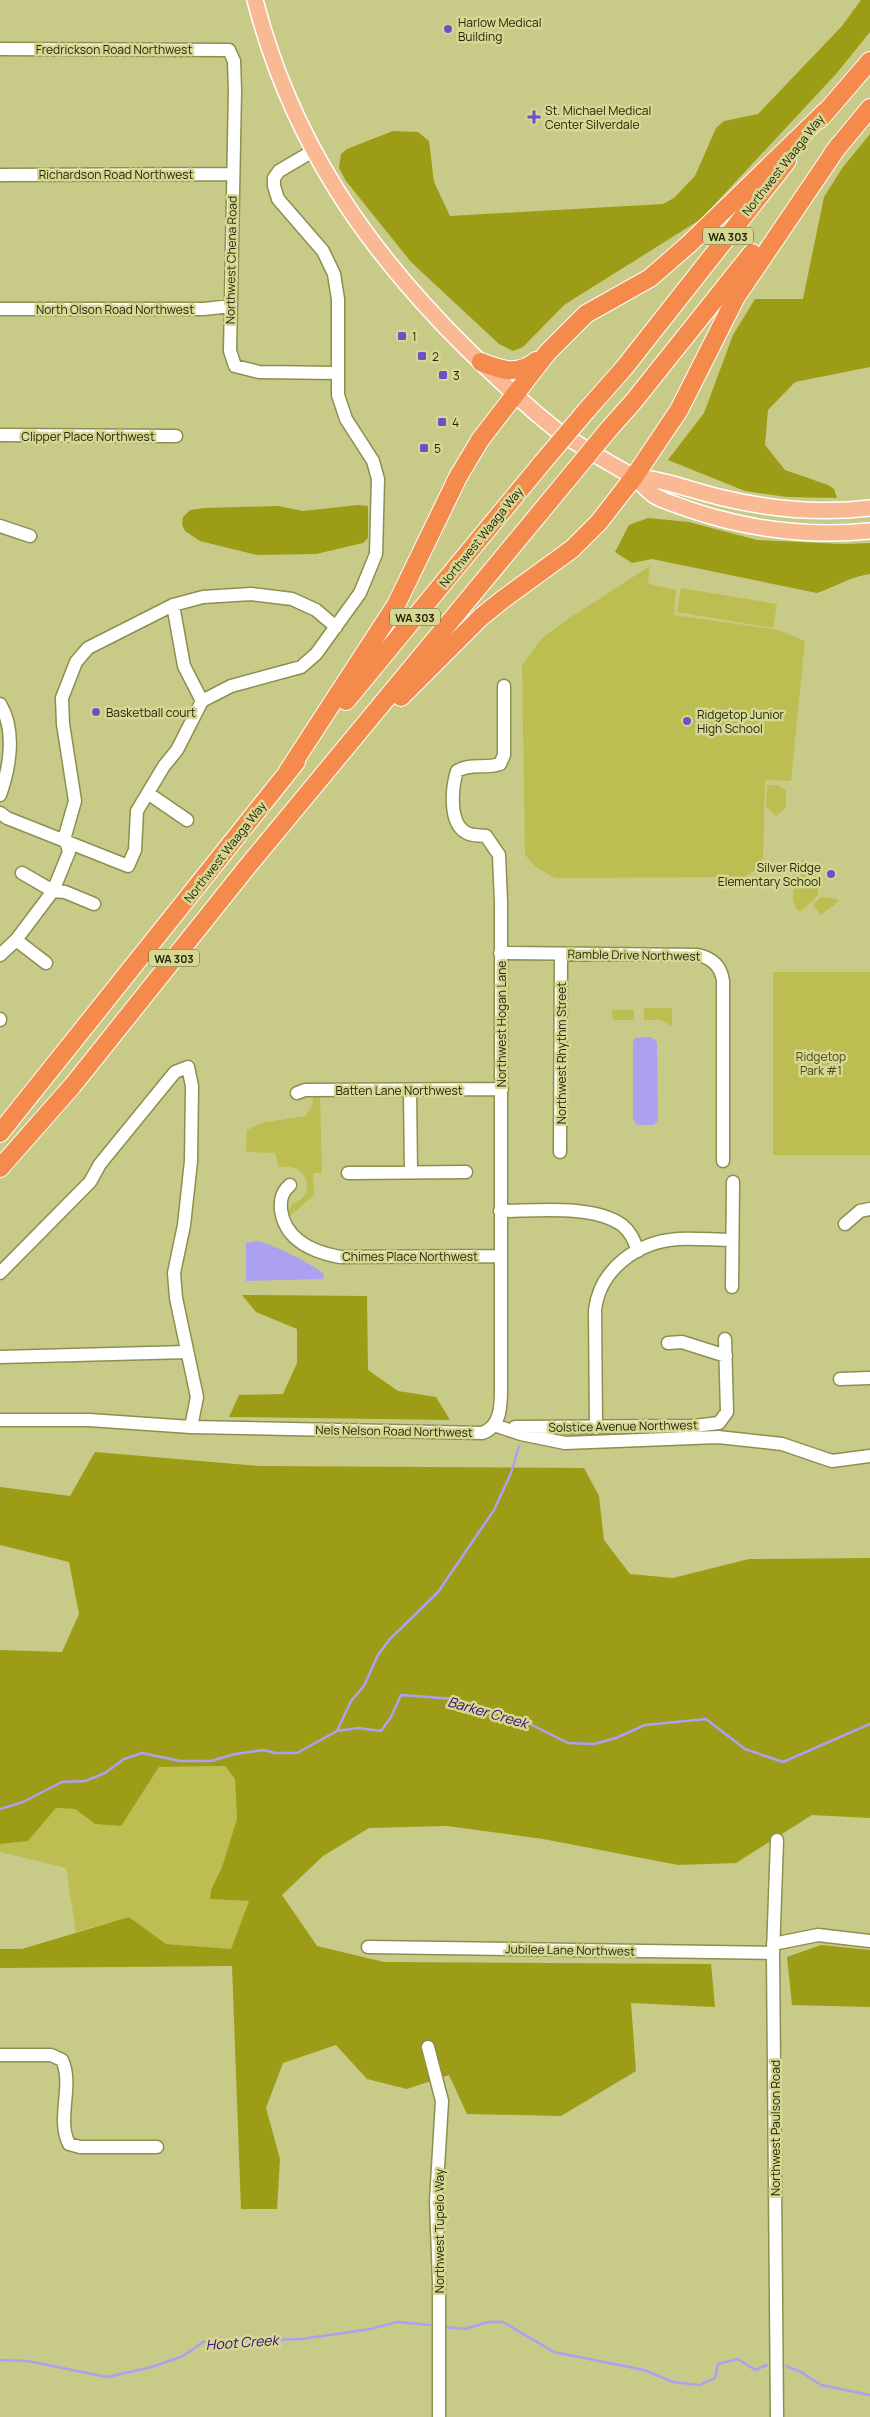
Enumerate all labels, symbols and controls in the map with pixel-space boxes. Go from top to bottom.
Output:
place label: Harlow Medical Building [458,14,542,45]
marker: Harlow Medical Building [442,23,454,35]
street label: Fredrickson Road Northwest [36,41,192,58]
place label: St. Michael Medical Center Silverdale [545,102,651,133]
marker: St. Michael Medical Center Silverdale [527,110,541,124]
street label: Northwest Waaga Way [738,110,828,219]
street label: Richardson Road Northwest [39,166,193,183]
street label: Northwest Chena Road [221,196,241,324]
road number: WA 303 [703,228,753,245]
street label: North Olson Road Northwest [36,301,194,318]
place label: 1 [412,328,417,345]
marker: 1 [396,330,408,342]
place label: 2 [432,348,439,365]
marker: 2 [416,350,428,362]
place label: 3 [453,367,460,384]
marker: 3 [437,369,449,381]
place label: 4 [452,414,459,431]
marker: 4 [436,416,448,428]
street label: Clipper Place Northwest [21,428,155,445]
place label: 5 [434,440,441,457]
marker: 5 [418,442,430,454]
street label: Northwest Waaga Way [435,483,527,591]
road number: WA 303 [390,608,440,626]
place label: Basketball court [106,704,196,721]
marker: Basketball court [90,706,102,718]
place label: Ridgetop Junior High School [697,706,784,737]
marker: Ridgetop Junior High School [681,715,693,727]
street label: Northwest Waaga Way [180,797,270,906]
place label: Silver Ridge Elementary School [718,859,821,890]
marker: Silver Ridge Elementary School [825,868,837,880]
street label: Ramble Drive Northwest [567,945,701,965]
road number: WA 303 [149,950,199,966]
street label: Northwest Hogan Lane [493,961,510,1087]
street label: Northwest Rhythm Street [553,982,570,1124]
park label: Ridgetop Park #1 [796,1048,846,1079]
street label: Batten Lane Northwest [335,1082,463,1099]
street label: Chimes Place Northwest [342,1248,478,1265]
street label: Solstice Avenue Northwest [548,1416,698,1436]
street label: Nels Nelson Road Northwest [315,1421,473,1441]
water label: Barker Creek [446,1692,532,1733]
street label: Jubilee Lane Northwest [505,1940,635,1960]
street label: Northwest Paulson Road [767,2060,784,2196]
street label: Northwest Tupelo Way [431,2168,448,2293]
water label: Hoot Creek [205,2330,281,2354]

